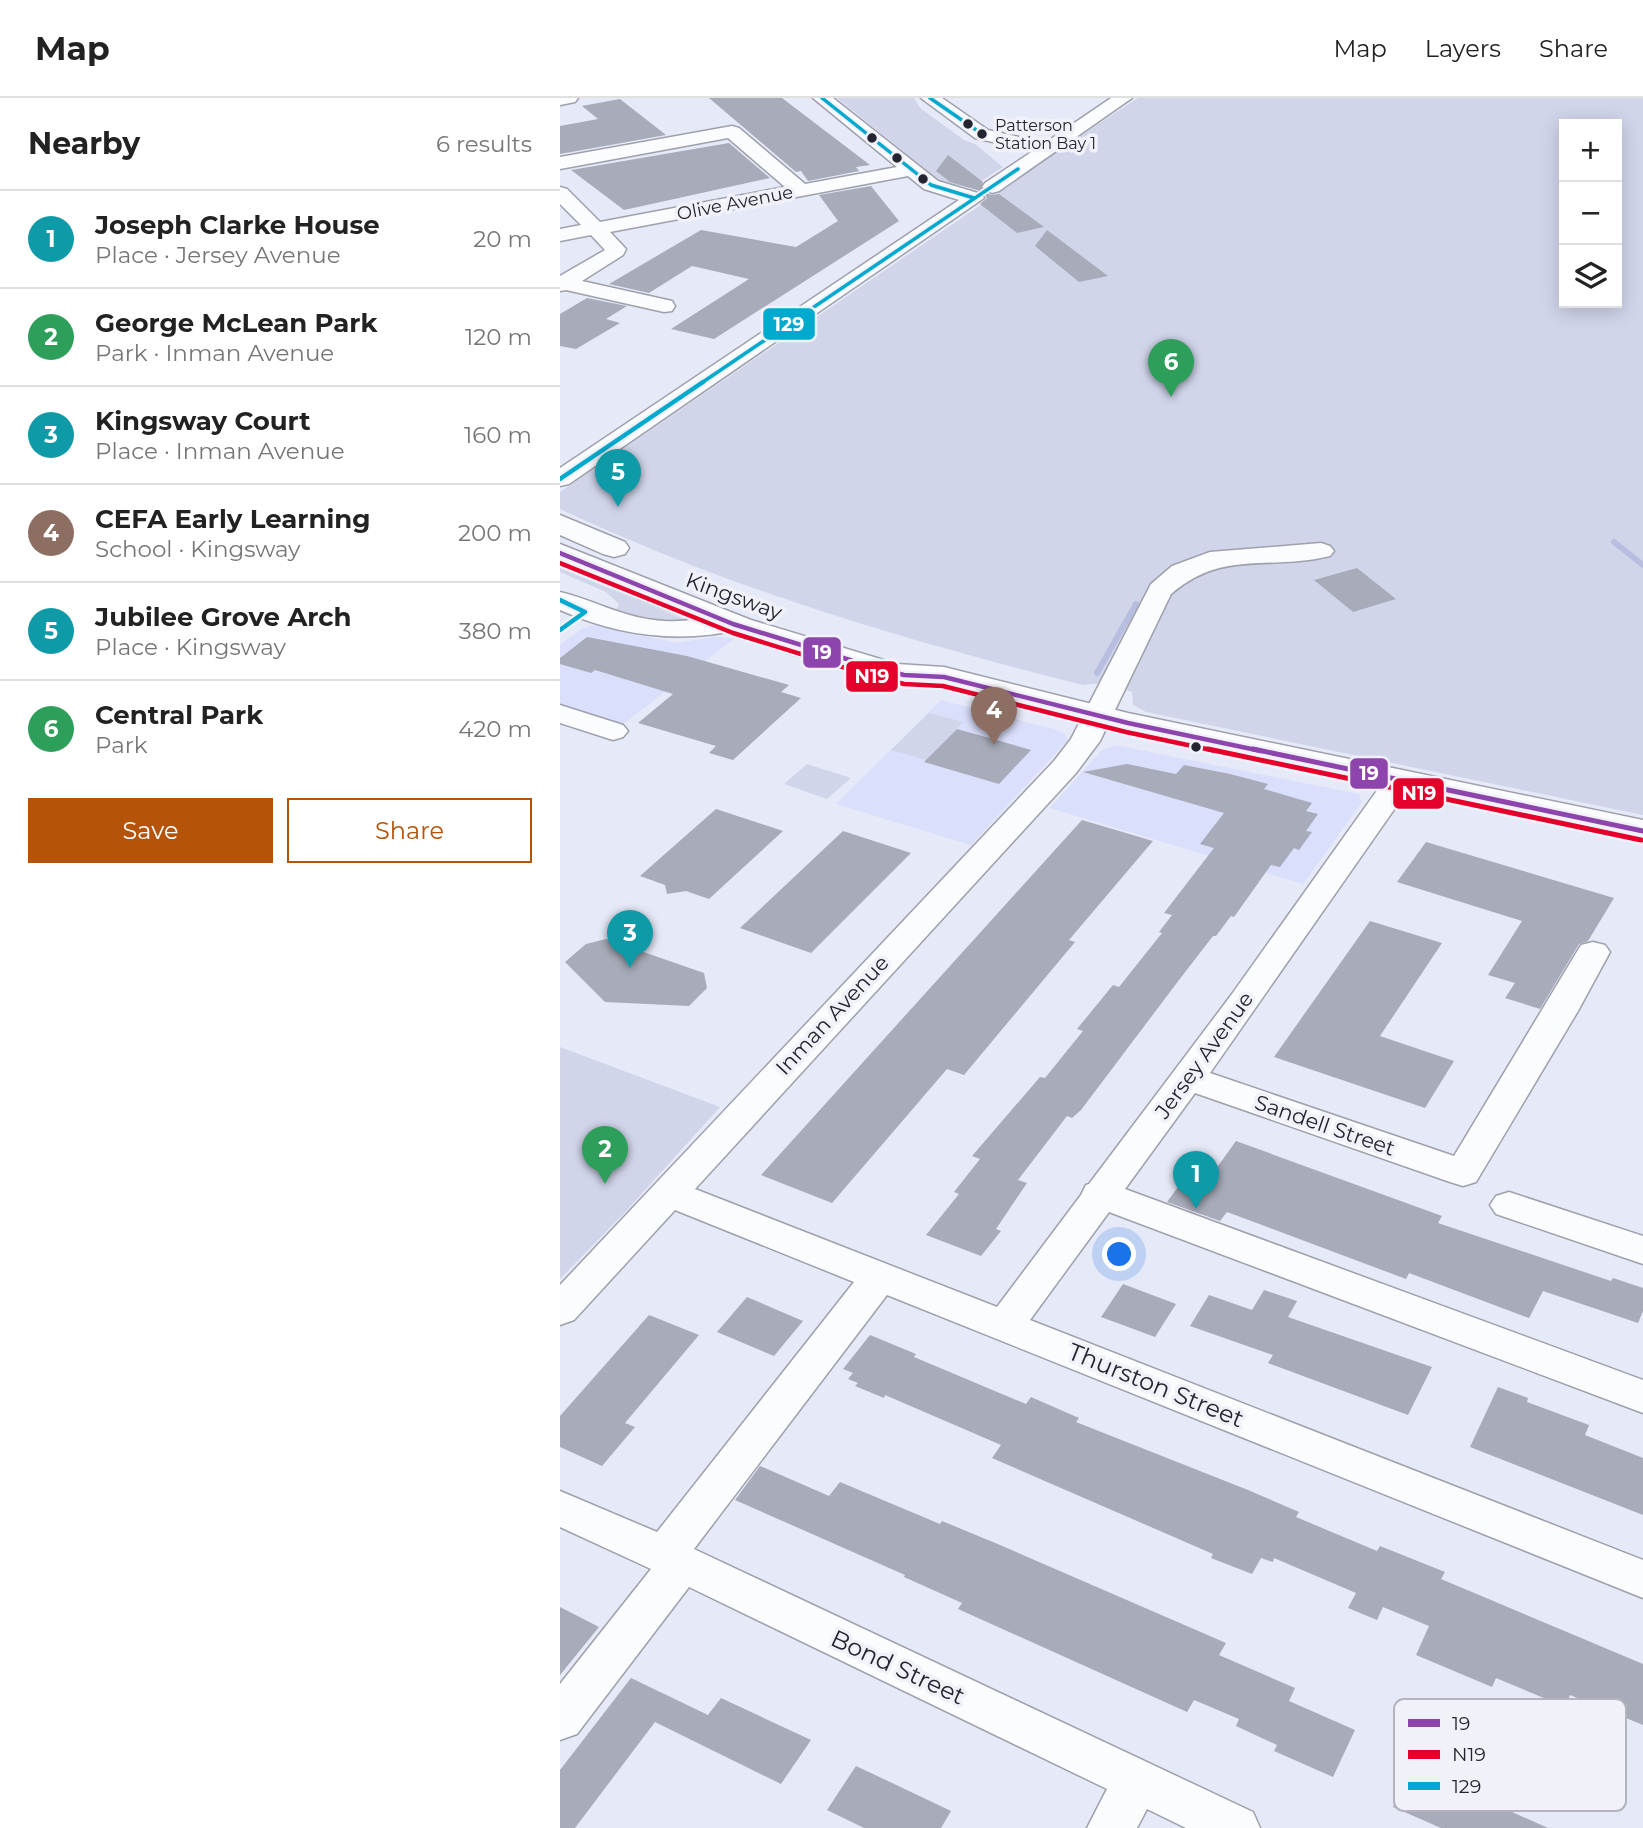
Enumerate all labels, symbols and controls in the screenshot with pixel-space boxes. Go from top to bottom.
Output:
text: Map [35,28,110,68]
text: Map [1333,34,1387,63]
text: Layers [1425,34,1501,63]
text: Share [1539,34,1608,63]
place label: Patterson Station Bay 1 [995,116,1096,153]
unlabelled marker [961,117,975,131]
map controls [1559,119,1622,308]
button: + [1559,119,1622,182]
text: Nearby [28,125,140,162]
marker: Patterson Station Bay 1 [975,127,989,141]
text: 6 results [436,130,532,158]
unlabelled marker [865,131,879,145]
unlabelled marker [890,151,904,165]
unlabelled marker [916,172,930,186]
street label: Olive Avenue [675,181,795,225]
button: − [1559,182,1622,245]
text: Joseph Clarke House [95,209,380,241]
text: 1 [46,225,56,253]
text: 20 m [473,225,532,253]
text: Place · Jersey Avenue [95,241,341,269]
button: layers [1559,245,1622,308]
text: George McLean Park [95,307,377,339]
line badge: 129 [762,307,816,341]
text: 129 [774,313,804,336]
text: 2 [44,323,58,351]
text: 120 m [465,323,532,351]
text: Park · Inman Avenue [95,339,334,367]
pin: 6 [1148,339,1194,397]
text: Kingsway Court [95,405,311,437]
text: 3 [44,421,58,449]
text: 160 m [464,421,532,449]
text: Place · Inman Avenue [95,437,345,465]
pin: 5 [595,449,641,507]
text: CEFA Early Learning [95,503,371,535]
text: 4 [43,519,59,547]
text: 200 m [458,519,532,547]
text: School · Kingsway [95,535,301,563]
street label: Kingsway [682,567,786,625]
text: Jubilee Grove Arch [95,601,352,633]
text: 5 [44,617,58,645]
text: 380 m [459,617,532,645]
text: Place · Kingsway [95,633,286,661]
line badge: 19 [802,636,842,669]
text: 19 [812,641,832,664]
line badge: N19 [845,660,899,693]
text: N19 [855,665,889,688]
pin: 4 [971,687,1017,745]
text: Central Park [95,699,263,731]
text: 6 [44,715,58,743]
text: 420 m [458,715,532,743]
text: Park [95,731,148,759]
unlabelled marker [1189,740,1203,754]
line badge: 19 [1349,757,1389,790]
text: 19 [1359,762,1379,785]
line badge: N19 [1392,777,1445,810]
text: N19 [1402,782,1436,805]
button: Save [28,798,273,863]
button: Share [287,798,532,863]
pin: 3 [607,910,653,968]
street label: Inman Avenue [770,950,894,1080]
street label: Jersey Avenue [1149,987,1258,1124]
street label: Sandell Street [1252,1089,1398,1161]
pin: 2 [582,1126,628,1184]
pin: 1 [1173,1151,1219,1209]
your location [1102,1237,1136,1271]
street label: Thurston Street [1064,1337,1248,1434]
street label: Bond Street [826,1623,970,1711]
legend [1394,1699,1626,1811]
text: 19 [1452,1712,1470,1735]
text: N19 [1452,1743,1486,1766]
text: 129 [1452,1775,1481,1798]

